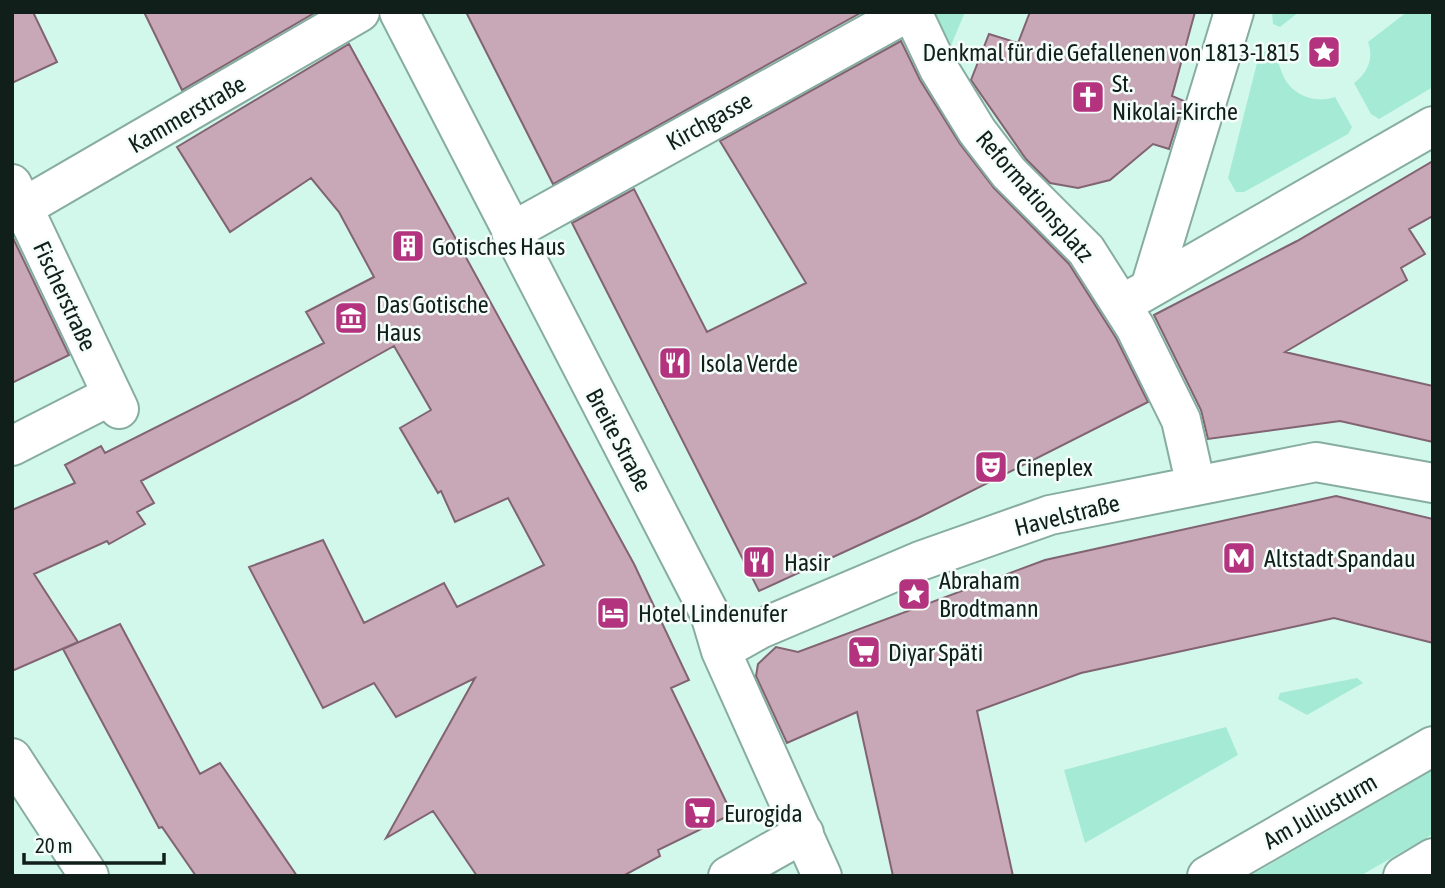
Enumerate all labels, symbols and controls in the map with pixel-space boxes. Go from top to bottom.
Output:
place icon: Denkmal für die Gefallenen von 1813-1815 [1305,33,1343,71]
place label: Denkmal für die Gefallenen von 1813-1815 [923,39,1300,66]
street label: Kammerstraße [124,70,250,158]
place label: St. Nikolai-Kirche [1112,70,1238,125]
church icon: St. Nikolai-Kirche [1069,78,1107,116]
street label: Kirchgasse [661,86,757,156]
street label: Reformationsplatz [971,125,1099,267]
building icon: Gotisches Haus [389,227,427,265]
place label: Gotisches Haus [432,233,565,260]
street label: Fischerstraße [28,237,102,355]
place label: Das Gotische Haus [376,291,489,346]
museum icon: Das Gotische Haus [332,299,370,337]
restaurant icon: Isola Verde [656,344,694,382]
place label: Isola Verde [700,350,798,377]
street label: Breite Straße [581,384,657,496]
theatre icon: Cineplex [972,448,1010,486]
place label: Cineplex [1016,454,1093,481]
street label: Havelstraße [1012,489,1122,541]
metro station icon: Altstadt Spandau [1220,539,1258,577]
restaurant icon: Hasir [740,543,778,581]
place label: Altstadt Spandau [1264,545,1416,572]
place label: Hasir [784,549,831,576]
place label: Abraham Brodtmann [939,567,1039,622]
place icon: Abraham Brodtmann [895,575,933,613]
hotel icon: Hotel Lindenufer [594,594,632,632]
place label: Hotel Lindenufer [638,600,788,627]
supermarket icon: Diyar Späti [845,633,883,671]
place label: Diyar Späti [888,639,983,666]
street label: Am Juliusturm [1259,768,1381,854]
supermarket icon: Eurogida [681,794,719,832]
place label: Eurogida [724,800,803,827]
scale bar [24,822,164,866]
text: 20 m [35,833,73,857]

